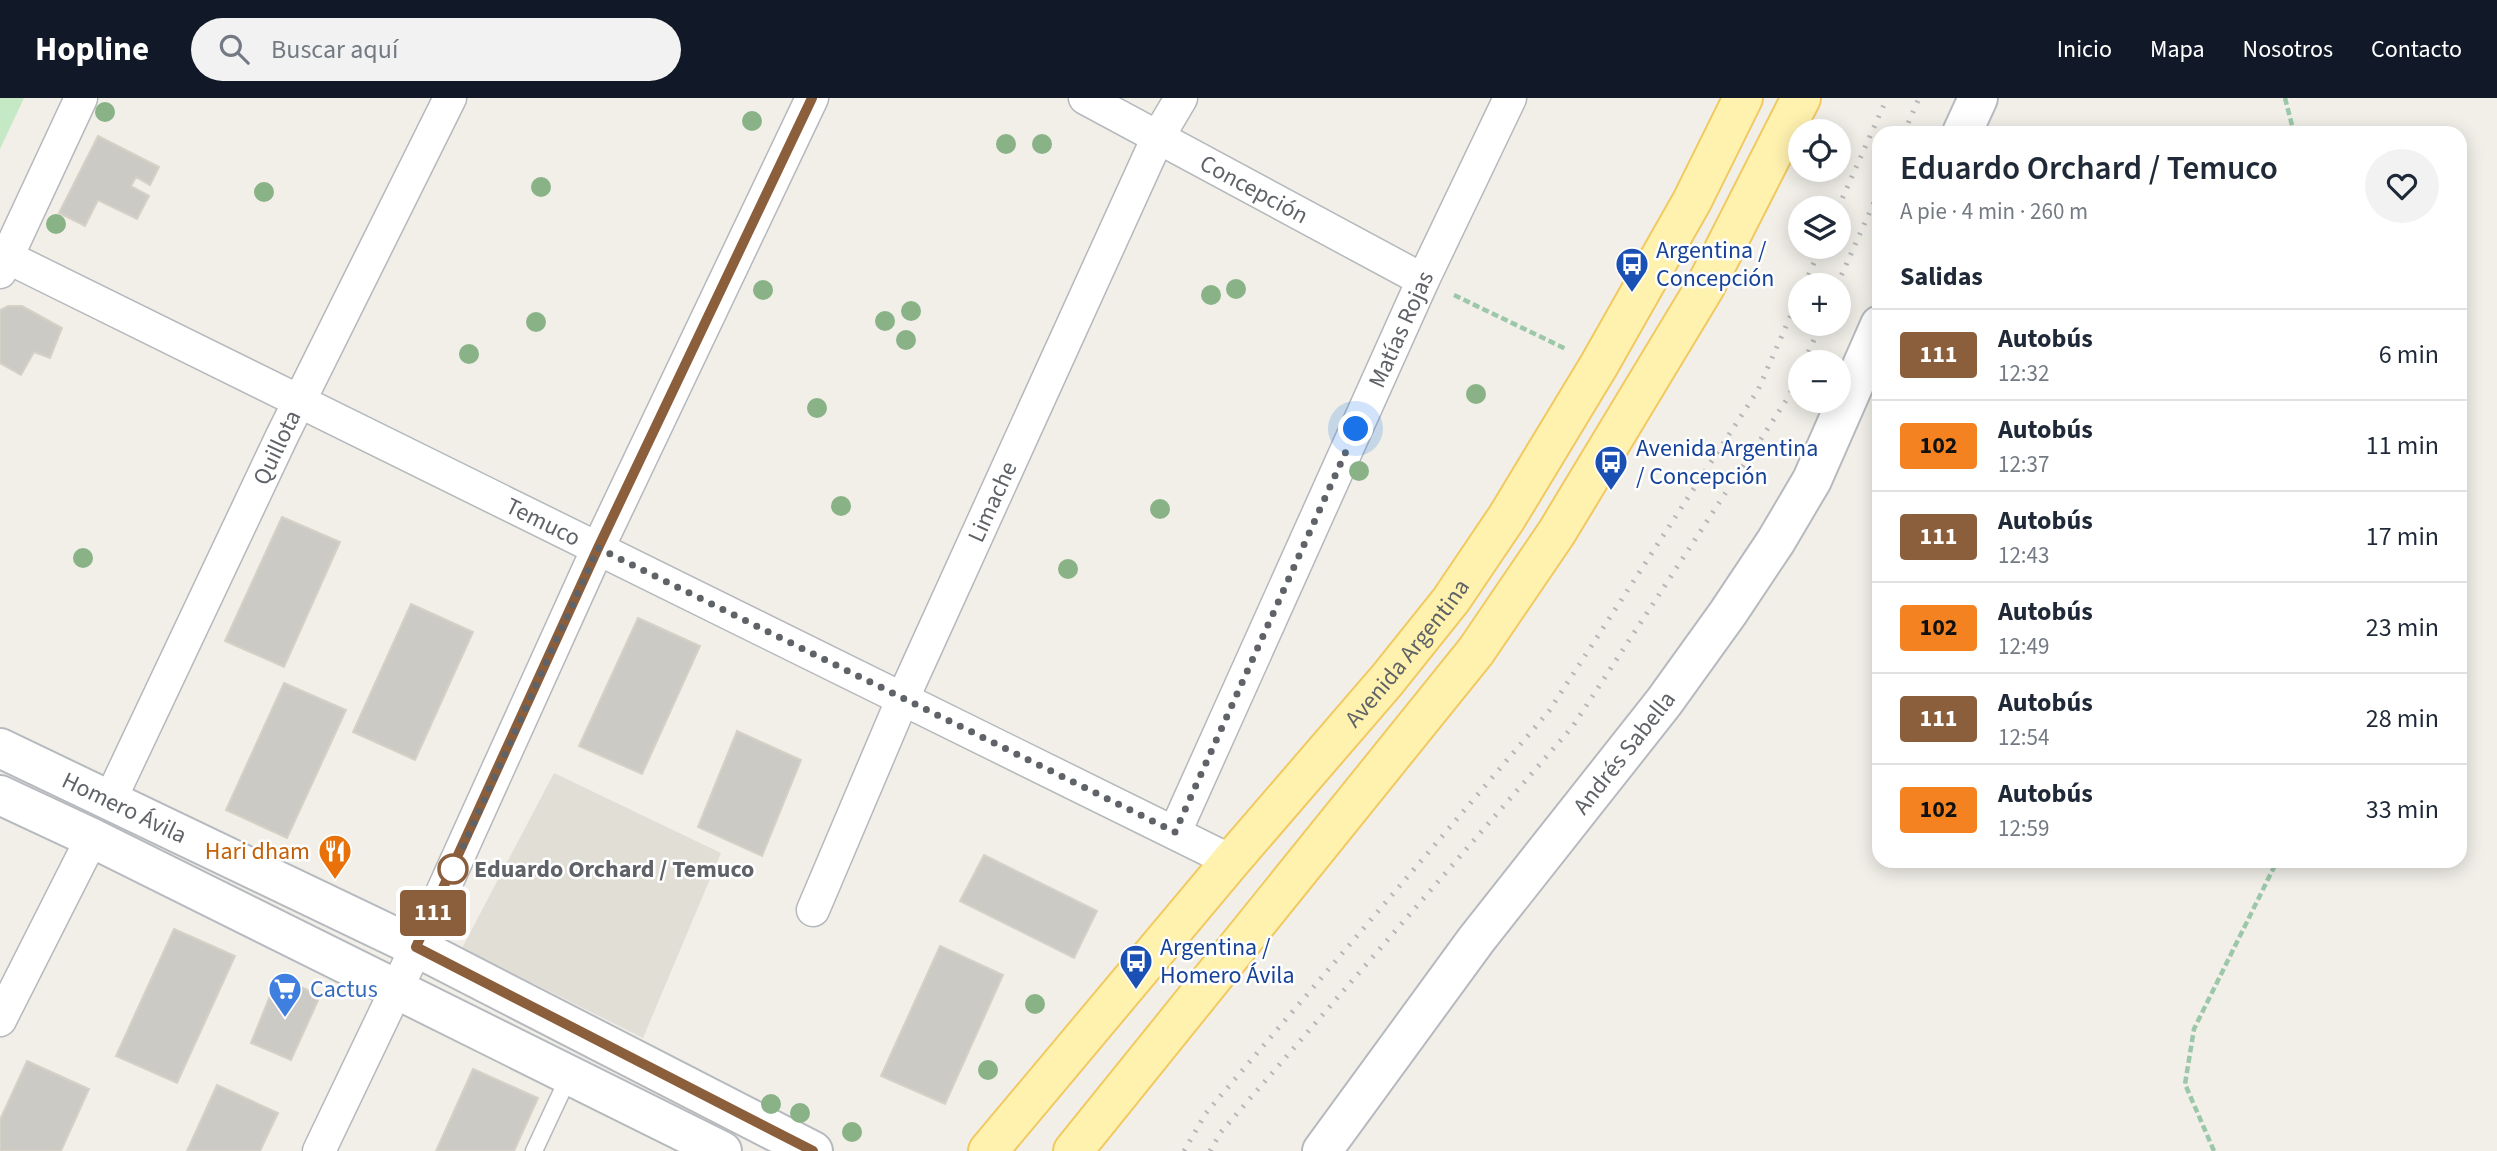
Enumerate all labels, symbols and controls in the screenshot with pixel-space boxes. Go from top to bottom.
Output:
search box [191,18,681,81]
text: Hopline [35,26,149,73]
icon: search [215,30,253,68]
text: Buscar aquí [271,31,398,68]
text: Inicio [2057,32,2112,67]
text: Mapa [2150,32,2205,67]
text: Nosotros [2243,32,2333,67]
text: Contacto [2371,32,2462,67]
map controls [1788,119,1851,413]
button: locate [1788,119,1851,182]
text: Eduardo Orchard / Temuco [1900,145,2278,192]
street label: Concepción [1194,146,1315,233]
button: heart [2365,149,2439,223]
text: A pie · 4 min · 260 m [1900,195,2088,228]
button: layers [1788,196,1851,259]
place label: Argentina / Concepción [1656,233,1774,296]
bus stop icon: Argentina / Concepción [1613,245,1651,294]
text: Salidas [1900,258,1983,295]
street label: Matías Rojas [1359,265,1442,393]
button: + [1788,273,1851,336]
text: Autobús [1998,320,2093,357]
text: 6 min [2379,336,2439,373]
text: 111 [1919,337,1958,372]
button: − [1788,350,1851,413]
text: 12:32 [1998,357,2049,390]
street label: Quillota [244,404,310,491]
your location [1338,411,1373,446]
text: Autobús [1998,411,2093,448]
text: 11 min [2366,427,2439,464]
text: 102 [1919,428,1958,463]
place label: Avenida Argentina / Concepción [1636,431,1818,494]
bus stop icon: Avenida Argentina / Concepción [1592,443,1630,492]
text: 12:37 [1998,448,2049,481]
street label: Limache [959,455,1026,548]
street label: Temuco [500,488,587,555]
text: Autobús [1998,502,2093,539]
text: 17 min [2366,518,2439,555]
text: 111 [1919,519,1958,554]
text: 12:43 [1998,539,2049,572]
street label: Avenida Argentina [1336,572,1478,735]
text: Autobús [1998,593,2093,630]
text: 23 min [2366,609,2439,646]
text: 102 [1919,610,1958,645]
text: 12:49 [1998,630,2049,663]
street label: Andrés Sabella [1564,684,1684,822]
text: Autobús [1998,684,2093,721]
text: 28 min [2366,700,2439,737]
text: 111 [1919,701,1958,736]
text: 12:54 [1998,721,2049,754]
street label: Homero Ávila [56,763,193,852]
text: Autobús [1998,775,2093,812]
text: 33 min [2366,791,2439,828]
text: 102 [1919,792,1958,827]
text: 12:59 [1998,812,2049,845]
restaurant icon: Hari dham [316,832,354,881]
place label: Hari dham [205,834,310,869]
place label: Eduardo Orchard / Temuco [474,852,754,887]
marker: Eduardo Orchard / Temuco [438,854,468,884]
line badge: 111 [393,890,473,936]
text: 111 [414,895,452,930]
place label: Argentina / Homero Ávila [1160,930,1295,993]
bus stop icon: Argentina / Homero Ávila [1117,942,1155,991]
supermarket icon: Cactus [266,970,304,1019]
place label: Cactus [310,972,378,1007]

